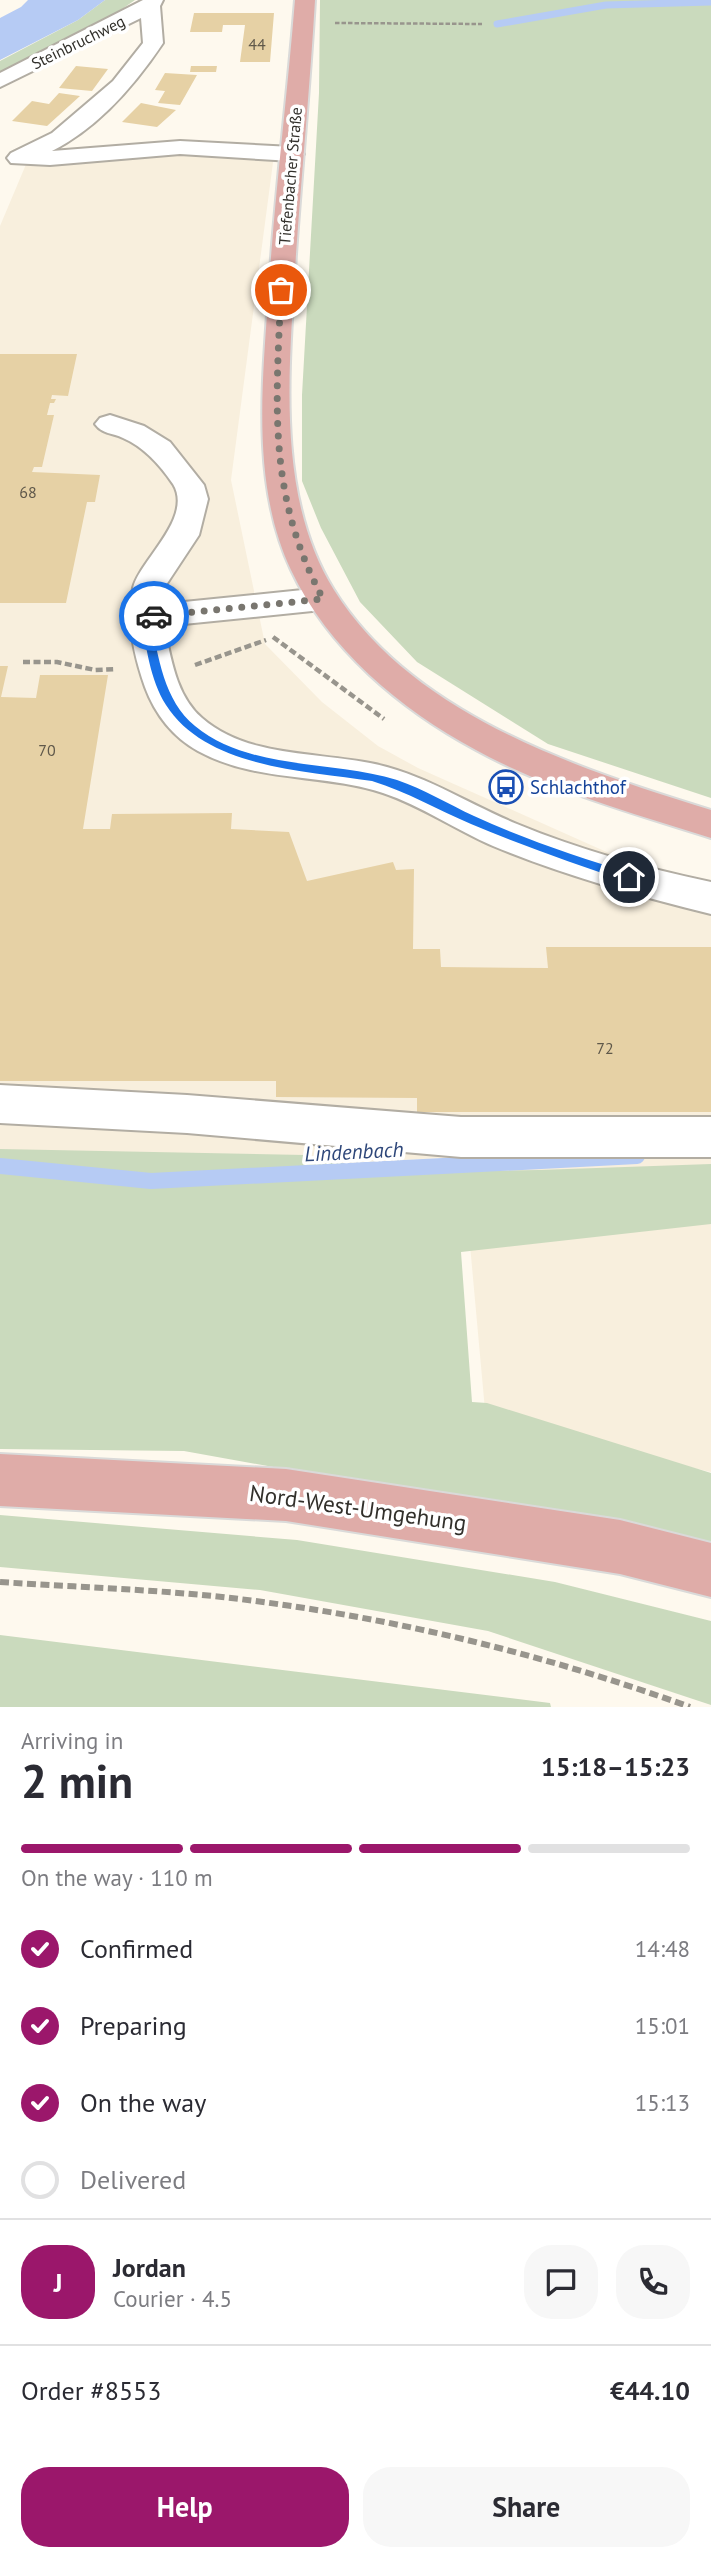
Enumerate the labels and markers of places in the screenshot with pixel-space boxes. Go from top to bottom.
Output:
pin [251,260,311,320]
bus stop icon: Schlachthof [487,768,525,806]
place label: Schlachthof [530,775,627,799]
pin [599,847,659,907]

